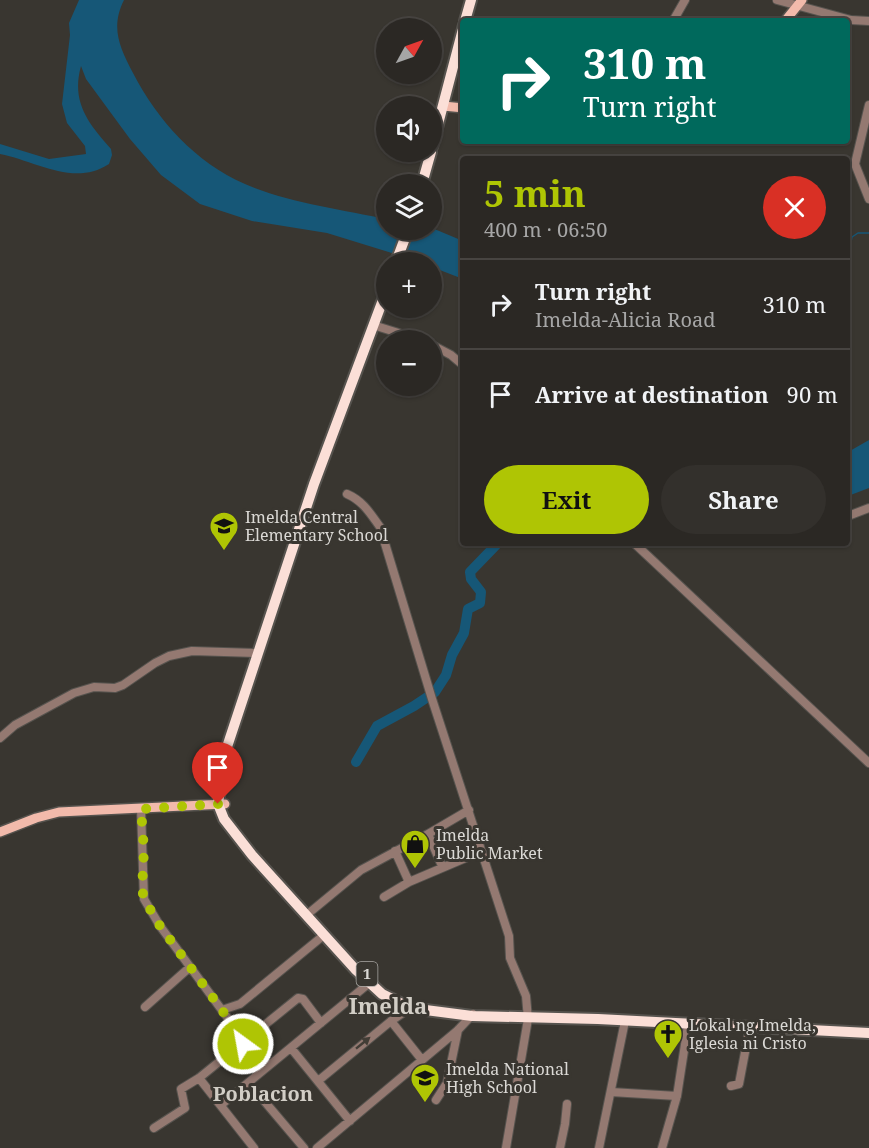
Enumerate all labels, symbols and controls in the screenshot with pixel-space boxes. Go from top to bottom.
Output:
north arrow [376,18,442,84]
map controls [376,18,442,396]
text: 310 m [583,34,707,91]
icon: right [484,42,562,120]
text: Turn right [583,88,716,125]
button: sound [376,96,442,162]
text: 5 min [484,169,586,218]
button: layers [376,174,442,240]
button: close [763,176,826,239]
text: 400 m · 06:50 [484,216,607,243]
button: + [376,252,442,318]
text: Turn right [535,276,651,306]
icon: right [484,288,517,321]
text: 310 m [763,289,826,319]
text: Imelda-Alicia Road [535,306,715,333]
button: − [376,330,442,396]
icon: arrive [484,378,517,411]
text: Arrive at destination [535,379,769,409]
text: 90 m [787,379,838,409]
button: Exit [484,465,649,534]
button: Share [661,465,826,534]
place label: Imelda Central Elementary School [245,506,388,546]
school or university icon: Imelda Central Elementary School [208,510,240,552]
pin [192,742,243,804]
icon: arrive [201,751,234,784]
place label: Imelda Public Market [436,824,543,864]
shop icon: Imelda Public Market [399,828,431,870]
road number: 1 [356,962,378,986]
district label: Imelda [349,990,427,1020]
position arrow [211,1012,275,1076]
place label: Lokal ng Imelda, Iglesia ni Cristo [689,1014,816,1054]
church icon: Lokal ng Imelda, Iglesia ni Cristo [652,1018,684,1060]
one-way arrow [355,1037,371,1050]
place label: Imelda National High School [446,1058,569,1098]
school or university icon: Imelda National High School [409,1062,441,1104]
district label: Poblacion [213,1080,313,1107]

